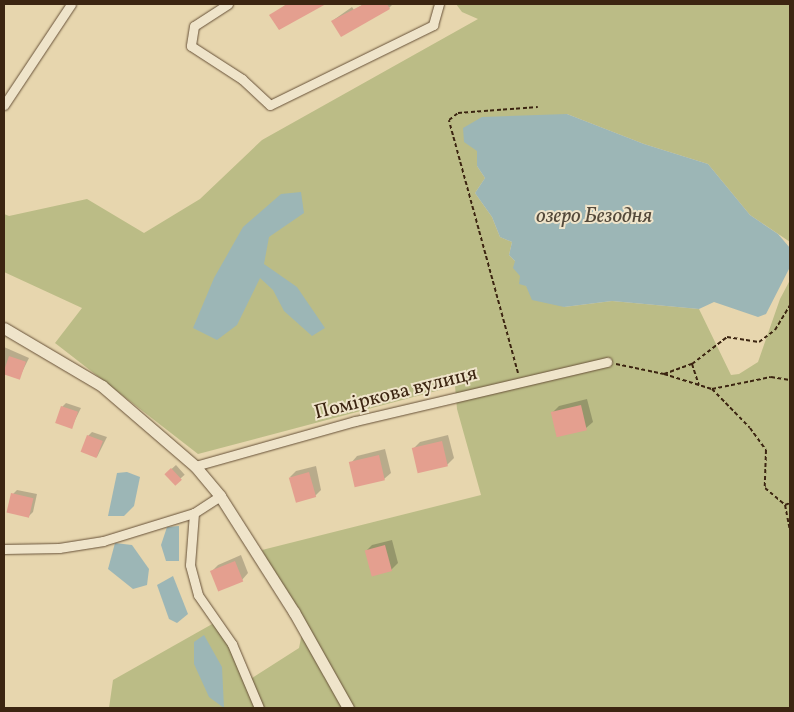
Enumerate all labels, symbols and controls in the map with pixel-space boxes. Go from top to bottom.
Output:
water label: озеро Безодня [536,204,652,230]
street label: Поміркова вулиця [312,362,480,426]

